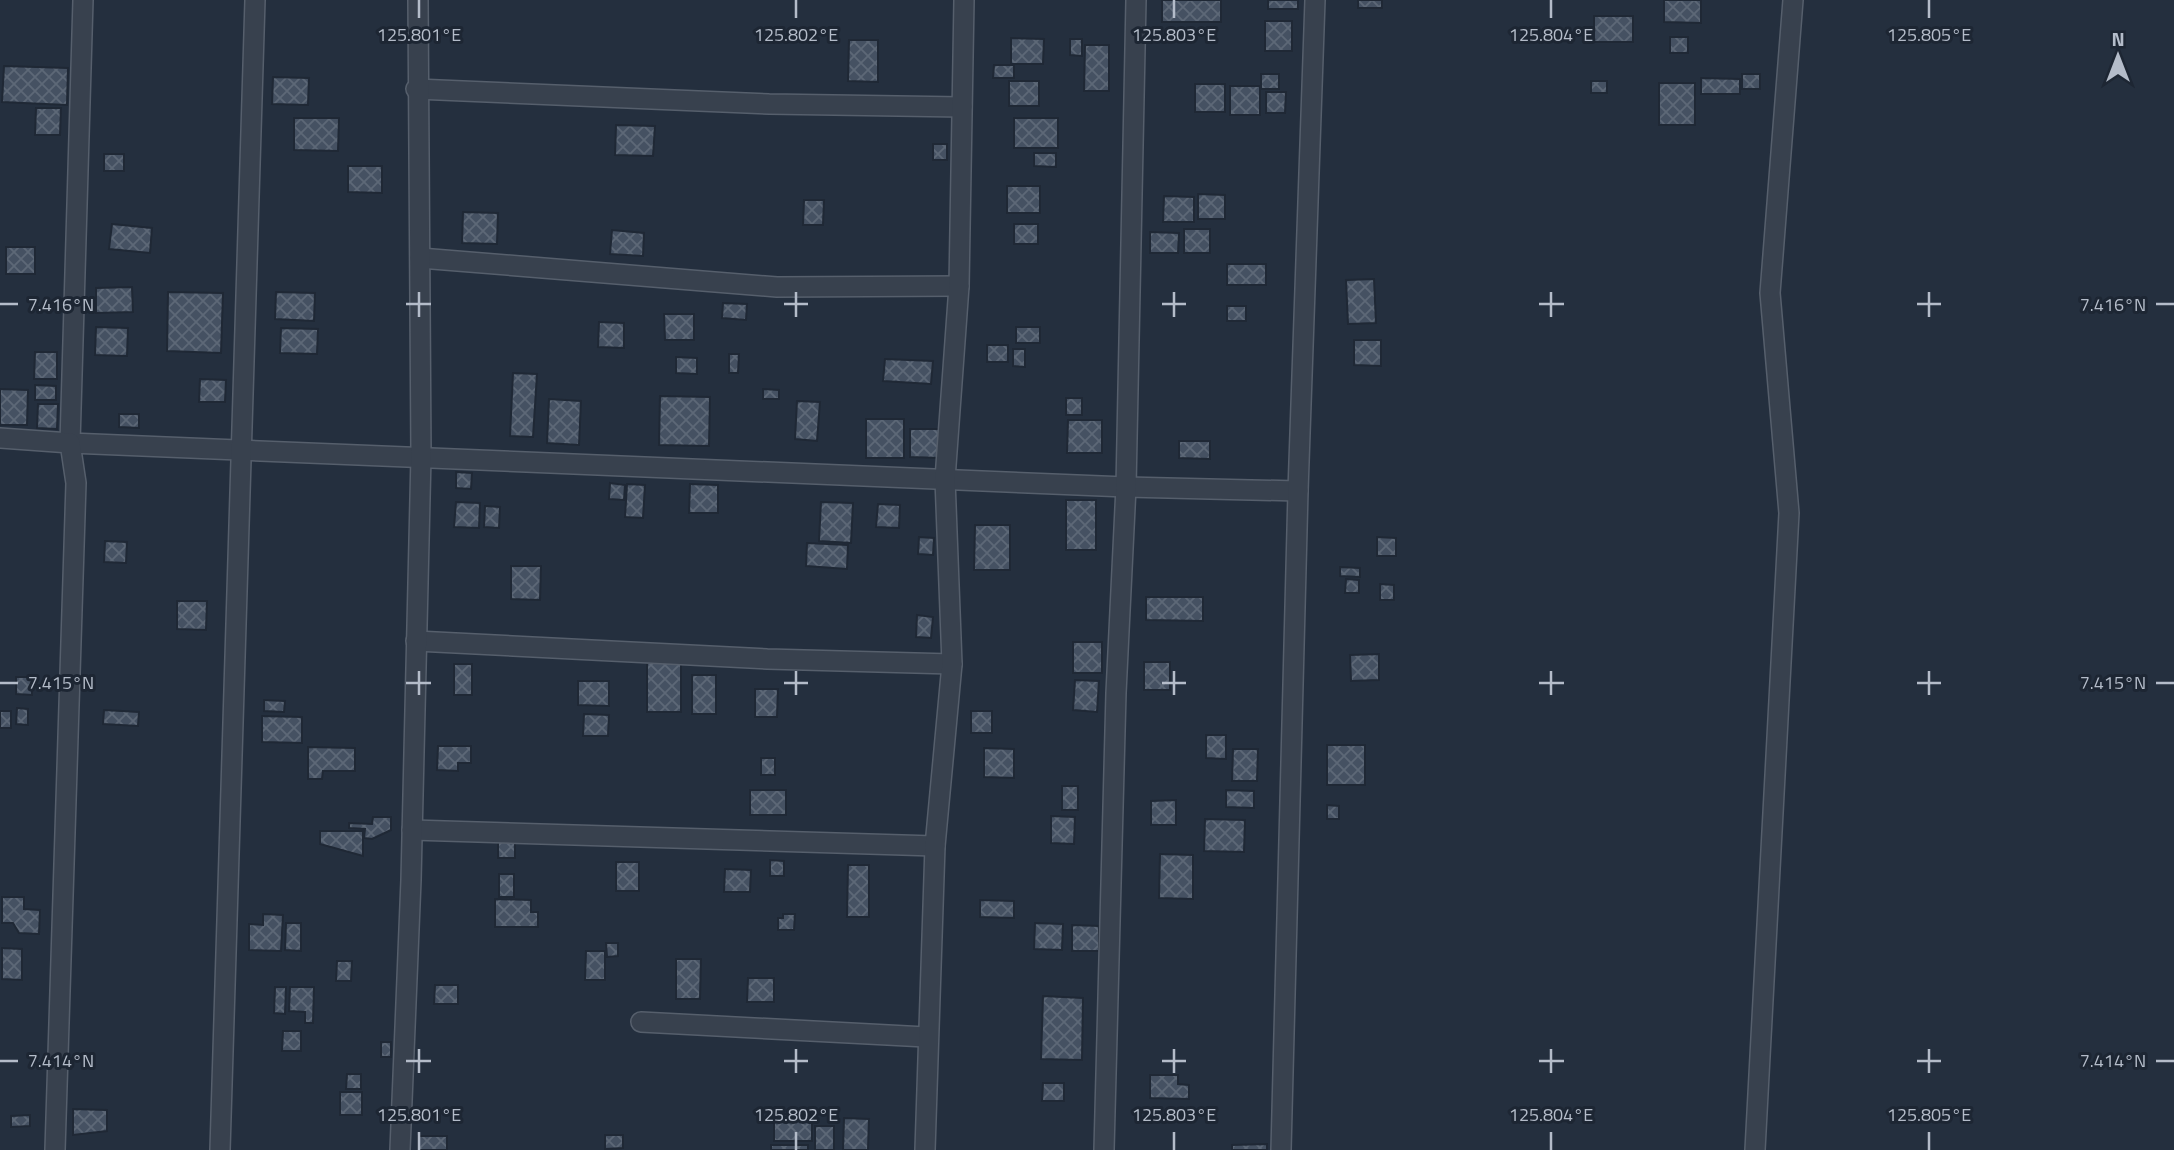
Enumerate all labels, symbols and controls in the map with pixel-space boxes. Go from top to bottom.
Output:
text: 125.801°E [377,21,461,48]
text: 125.802°E [754,21,838,48]
text: 125.803°E [1132,21,1216,48]
text: 125.804°E [1509,21,1593,48]
text: 125.805°E [1887,21,1971,48]
north arrow [2083,21,2153,91]
text: N [2111,24,2125,53]
text: 7.416°N [28,291,94,318]
text: 7.416°N [2080,291,2146,318]
text: 7.415°N [28,669,94,696]
text: 7.415°N [2080,669,2146,696]
text: 7.414°N [28,1047,94,1074]
text: 7.414°N [2080,1047,2146,1074]
text: 125.801°E [377,1101,461,1128]
text: 125.802°E [754,1101,838,1128]
text: 125.803°E [1132,1101,1216,1128]
text: 125.804°E [1509,1101,1593,1128]
text: 125.805°E [1887,1101,1971,1128]

